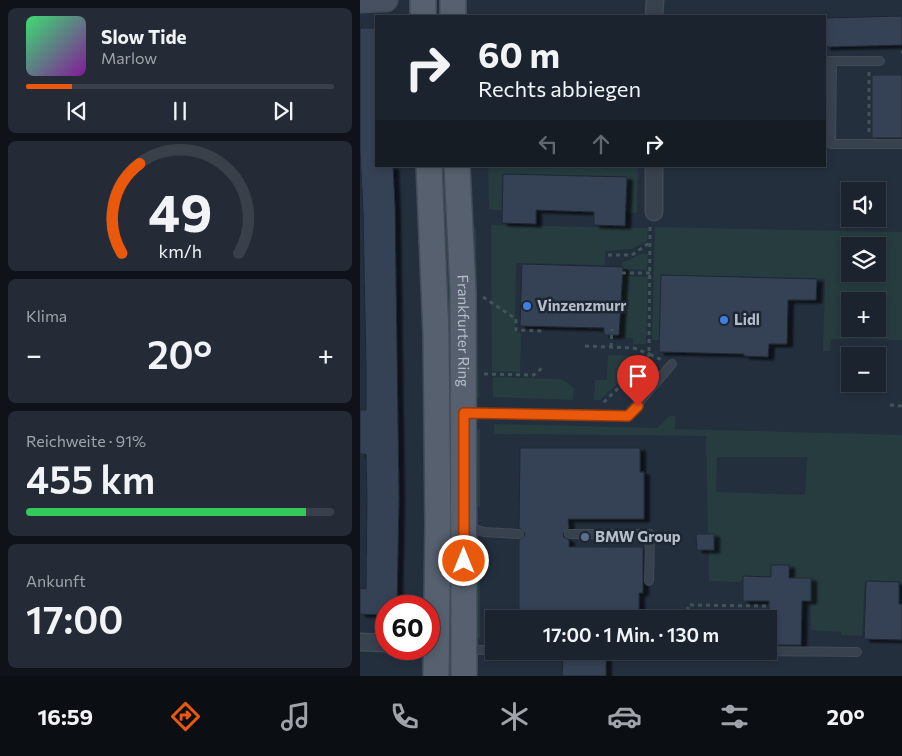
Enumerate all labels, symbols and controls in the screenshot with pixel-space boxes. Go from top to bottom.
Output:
text: Slow Tide [101,25,187,48]
text: 60 m [478,32,560,75]
icon: right [395,35,460,100]
text: Marlow [101,48,157,67]
text: Rechts abbiegen [478,75,641,102]
icon: previous [63,97,91,125]
icon: pause [166,97,194,125]
icon: next [269,97,297,125]
icon: left [534,130,562,158]
icon: ahead [587,130,615,158]
icon: right [640,130,668,158]
text: 49 [148,179,212,243]
map controls [841,182,886,392]
button: sound [841,182,886,227]
button: layers [841,237,886,282]
text: km/h [158,240,202,262]
street label: Frankfurter Ring [454,274,473,387]
button: + [841,292,886,337]
place label: Vinzenzmurr [537,296,627,314]
marker: Vinzenzmurr [521,300,533,312]
text: Klima [26,306,67,325]
place label: Lidl [734,310,760,328]
marker: Lidl [718,314,730,326]
text: 20° [147,330,212,377]
text: − [26,337,42,371]
text: + [318,337,334,371]
button: − [841,347,886,392]
pin [617,355,659,406]
icon: arrive [624,362,652,390]
text: Reichweite · 91% [26,431,146,450]
text: 455 km [26,455,155,502]
place label: BMW Group [595,527,681,545]
marker: BMW Group [579,531,591,543]
position arrow [437,534,489,586]
text: Ankunft [26,571,86,590]
text: 17:00 [26,595,123,642]
speed limit sign: 60 [375,595,440,660]
text: 17:00 · 1 Min. · 130 m [543,623,719,646]
icon: directions [168,699,203,734]
icon: music [278,699,313,734]
icon: phone [387,699,422,734]
icon: climate [497,699,532,734]
icon: car [607,699,642,734]
icon: filters [717,699,752,734]
text: 16:59 [37,703,93,730]
text: 20° [827,703,865,730]

